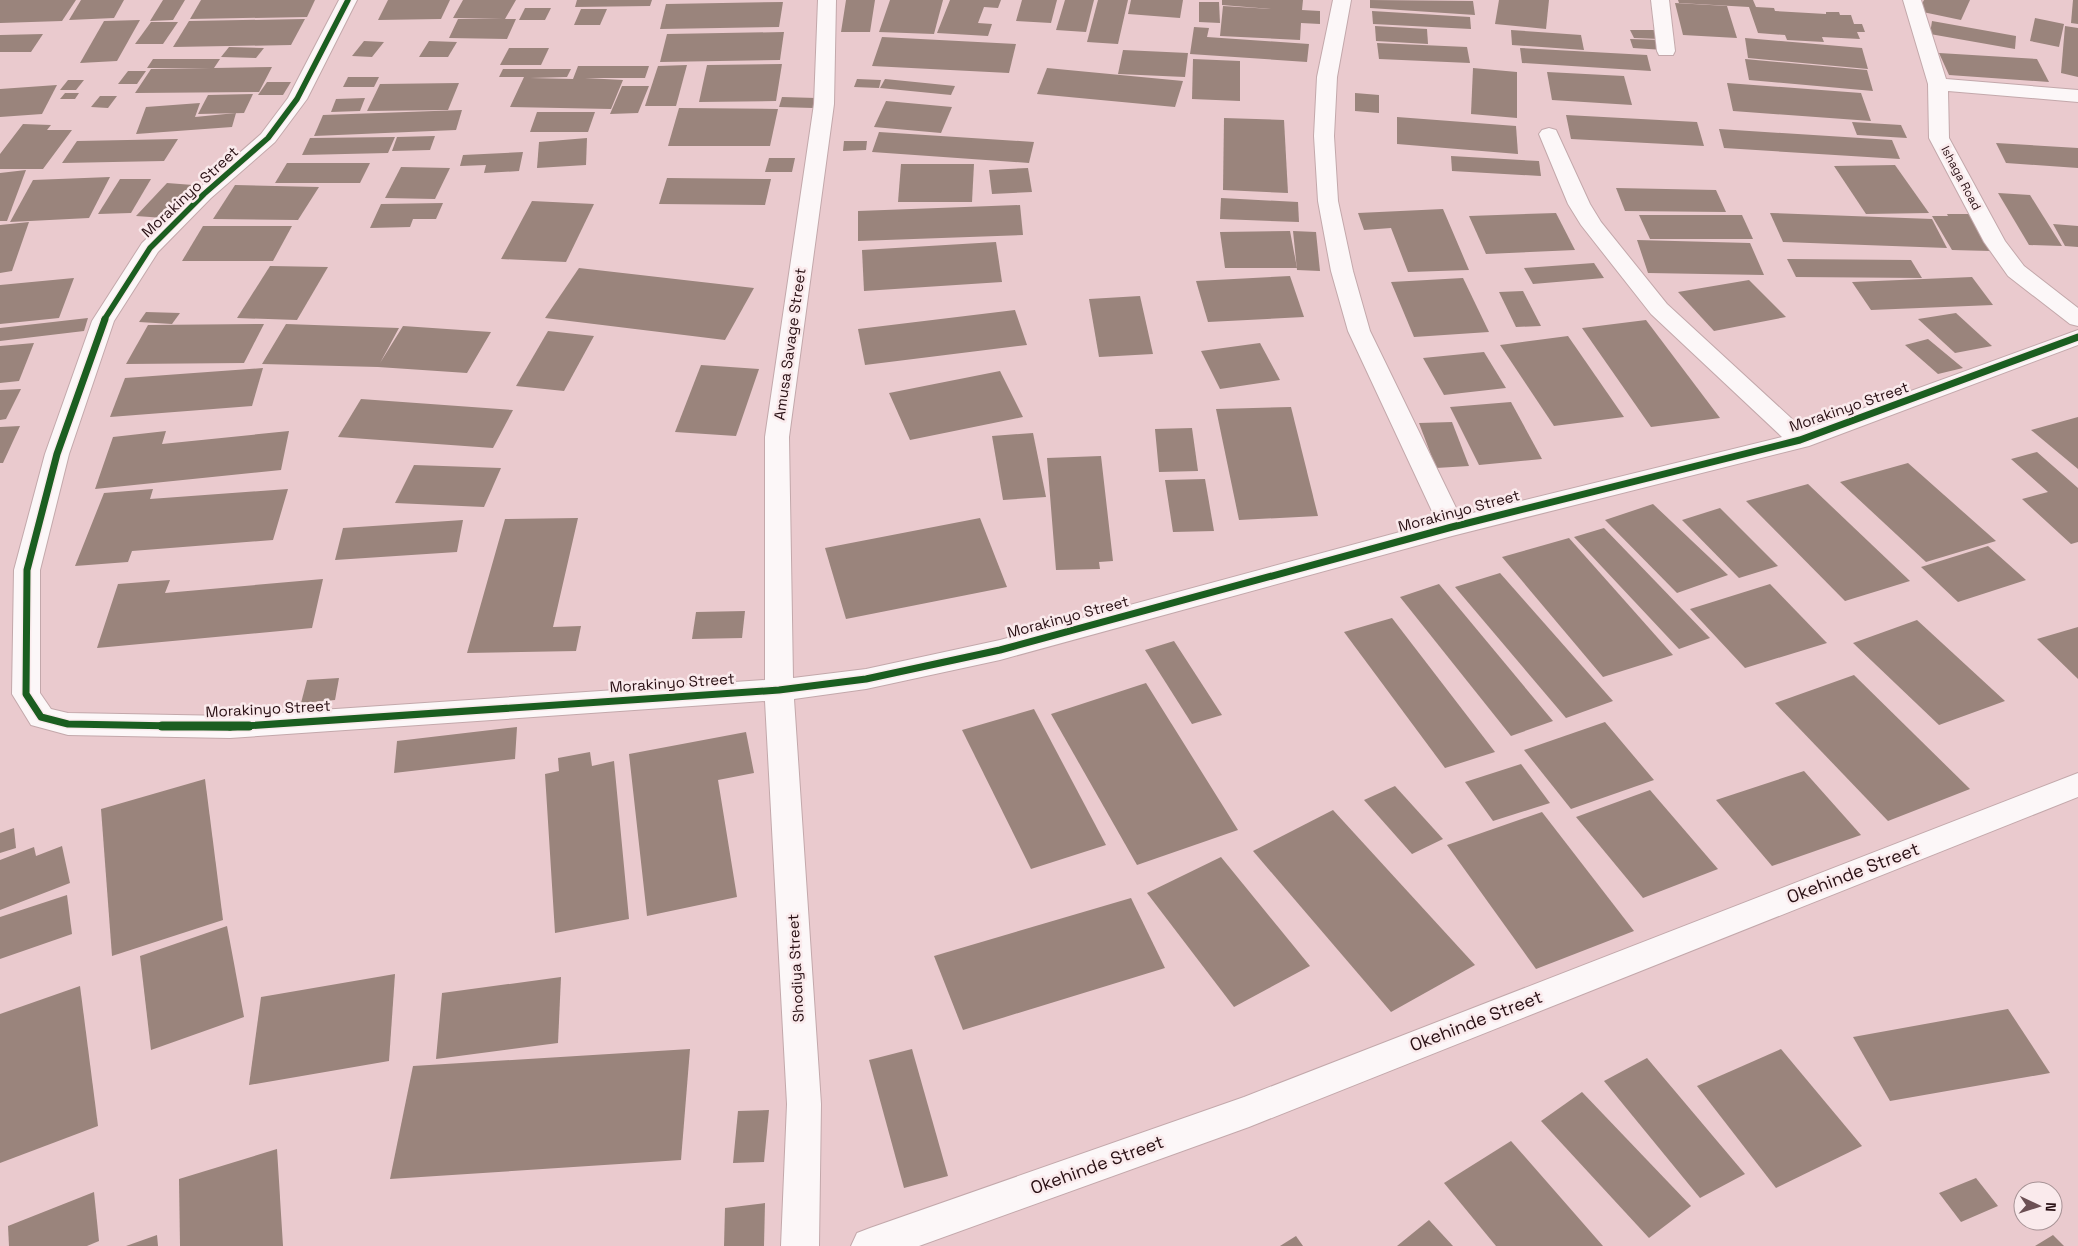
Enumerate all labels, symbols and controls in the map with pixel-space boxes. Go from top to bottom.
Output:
street label: Morakinyo Street [137,142,242,241]
street label: Ishaga Road [1937,143,1985,213]
street label: Amusa Savage Street [769,266,810,421]
street label: Morakinyo Street [1787,377,1911,436]
street label: Morakinyo Street [1396,485,1522,536]
street label: Morakinyo Street [1005,591,1131,642]
street label: Morakinyo Street [609,669,735,696]
street label: Morakinyo Street [205,696,331,721]
street label: Okehinde Street [1783,837,1922,908]
street label: Shodiya Street [783,913,808,1023]
street label: Okehinde Street [1406,985,1545,1056]
street label: Okehinde Street [1027,1130,1167,1199]
north arrow [2013,1181,2063,1231]
text: N [2042,1202,2060,1212]

